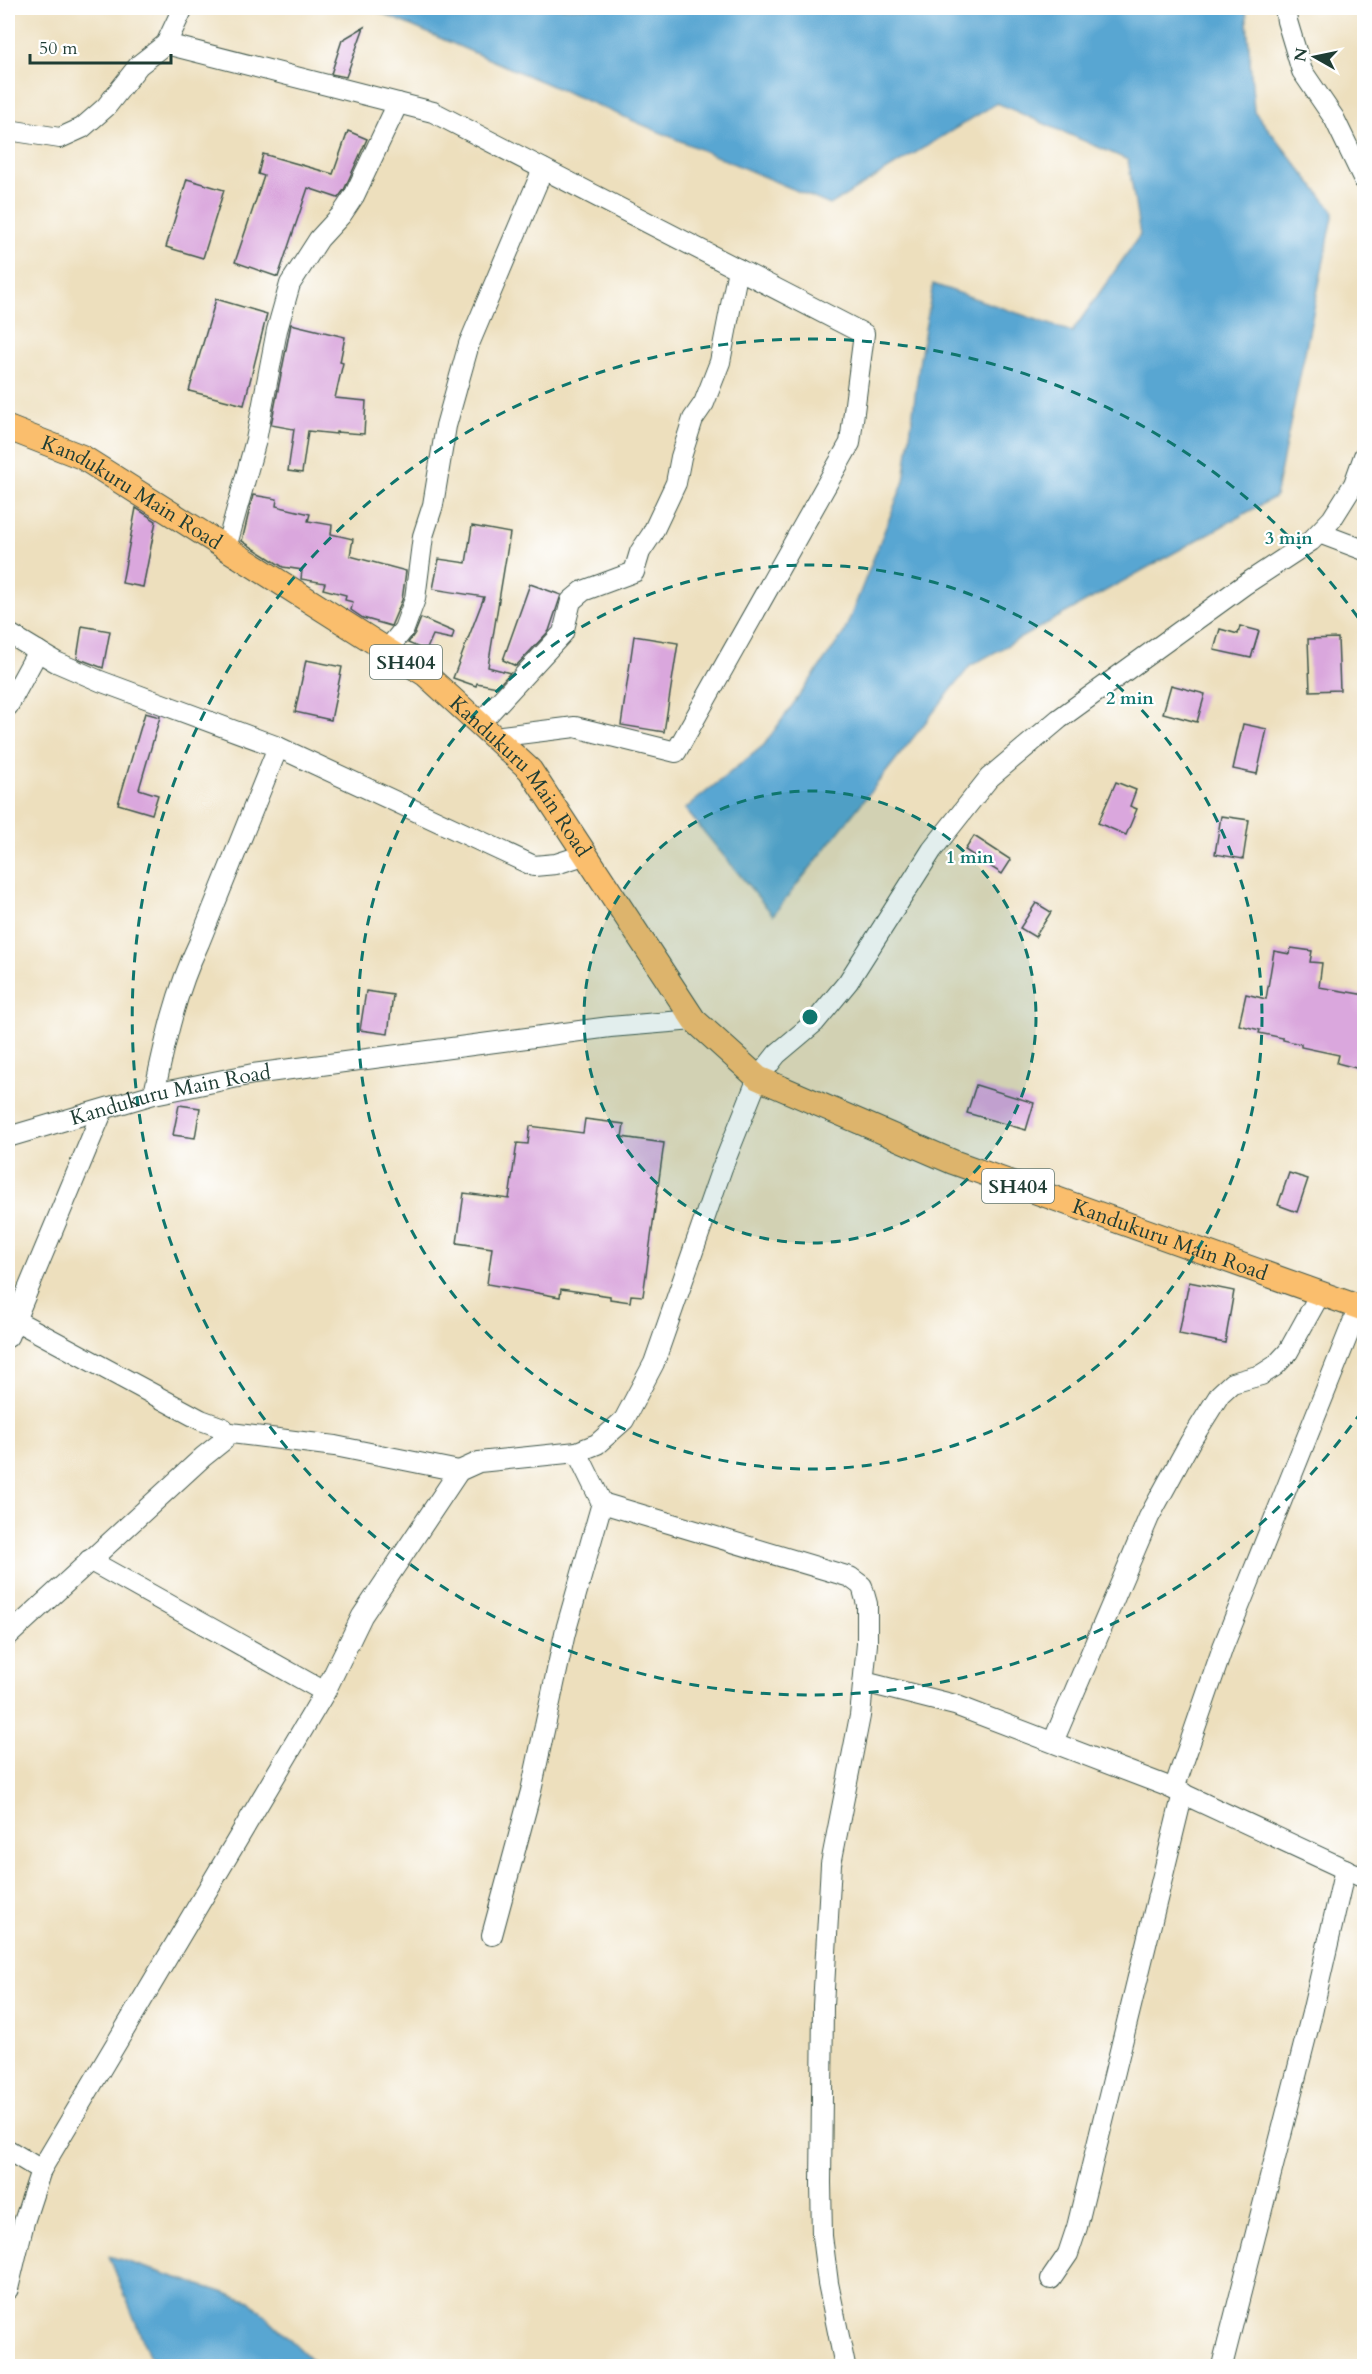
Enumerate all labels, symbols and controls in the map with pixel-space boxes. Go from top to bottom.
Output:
scale bar [30,27,171,65]
north arrow [1285,27,1345,87]
text: 50 m [39,36,78,61]
text: N [1289,46,1313,63]
street label: Kandukuru Main Road [37,429,227,557]
text: 3 min [1265,526,1313,551]
road number: SH404 [370,645,442,679]
text: 2 min [1106,686,1154,711]
street label: Kandukuru Main Road [443,689,597,863]
text: 1 min [946,845,994,870]
centre of rings [800,1007,820,1027]
street label: Kandukuru Main Road [67,1058,272,1133]
road number: SH404 [982,1169,1054,1203]
street label: Kandukuru Main Road [1068,1192,1272,1288]

